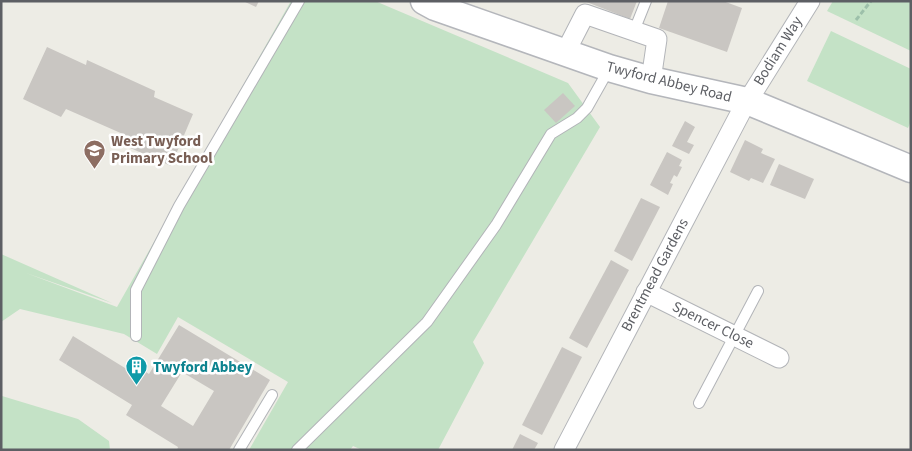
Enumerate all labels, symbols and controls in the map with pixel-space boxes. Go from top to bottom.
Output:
street label: Bodiam Way [748,12,808,90]
street label: Twyford Abbey Road [604,56,734,108]
place label: West Twyford Primary School [111,131,213,169]
school or university icon: West Twyford Primary School [83,138,107,169]
street label: Brentmead Gardens [616,215,694,335]
street label: Spencer Close [669,296,757,354]
building icon: Twyford Abbey [125,355,149,386]
place label: Twyford Abbey [153,357,253,378]

